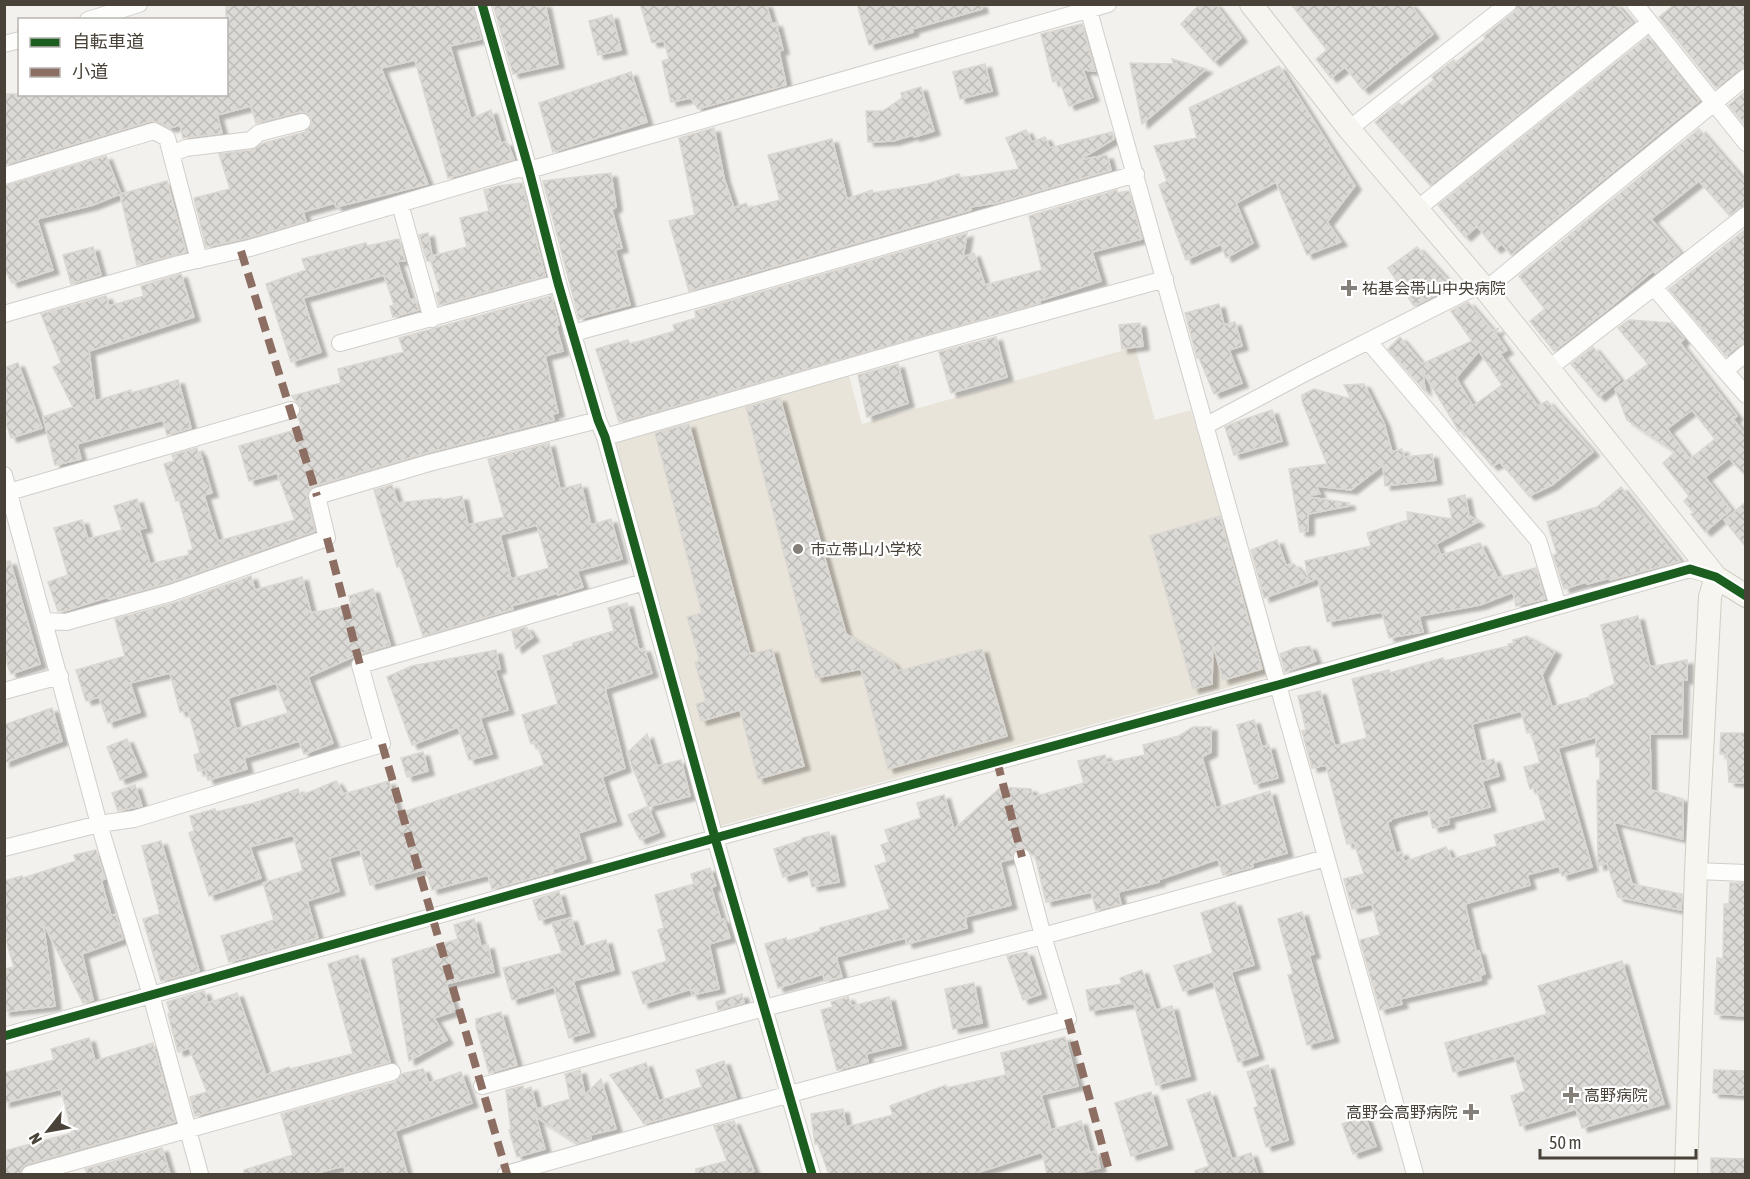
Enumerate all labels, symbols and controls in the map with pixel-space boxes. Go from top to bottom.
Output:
legend [18,18,228,96]
text: 自転車道 [72,31,144,52]
text: 小道 [72,61,108,82]
marker: 祐基会帯山中央病院 [1340,279,1358,297]
place label: 祐基会帯山中央病院 [1362,279,1506,297]
place label: 市立帯山小学校 [810,540,922,558]
marker: 市立帯山小学校 [791,542,805,556]
marker: 高野病院 [1562,1086,1580,1104]
place label: 高野病院 [1584,1086,1648,1104]
north arrow [18,1101,78,1161]
place label: 高野会高野病院 [1346,1103,1458,1121]
marker: 高野会高野病院 [1462,1103,1480,1121]
scale bar [1540,1122,1696,1160]
text: N [25,1130,45,1147]
text: 50 m [1549,1132,1581,1153]

